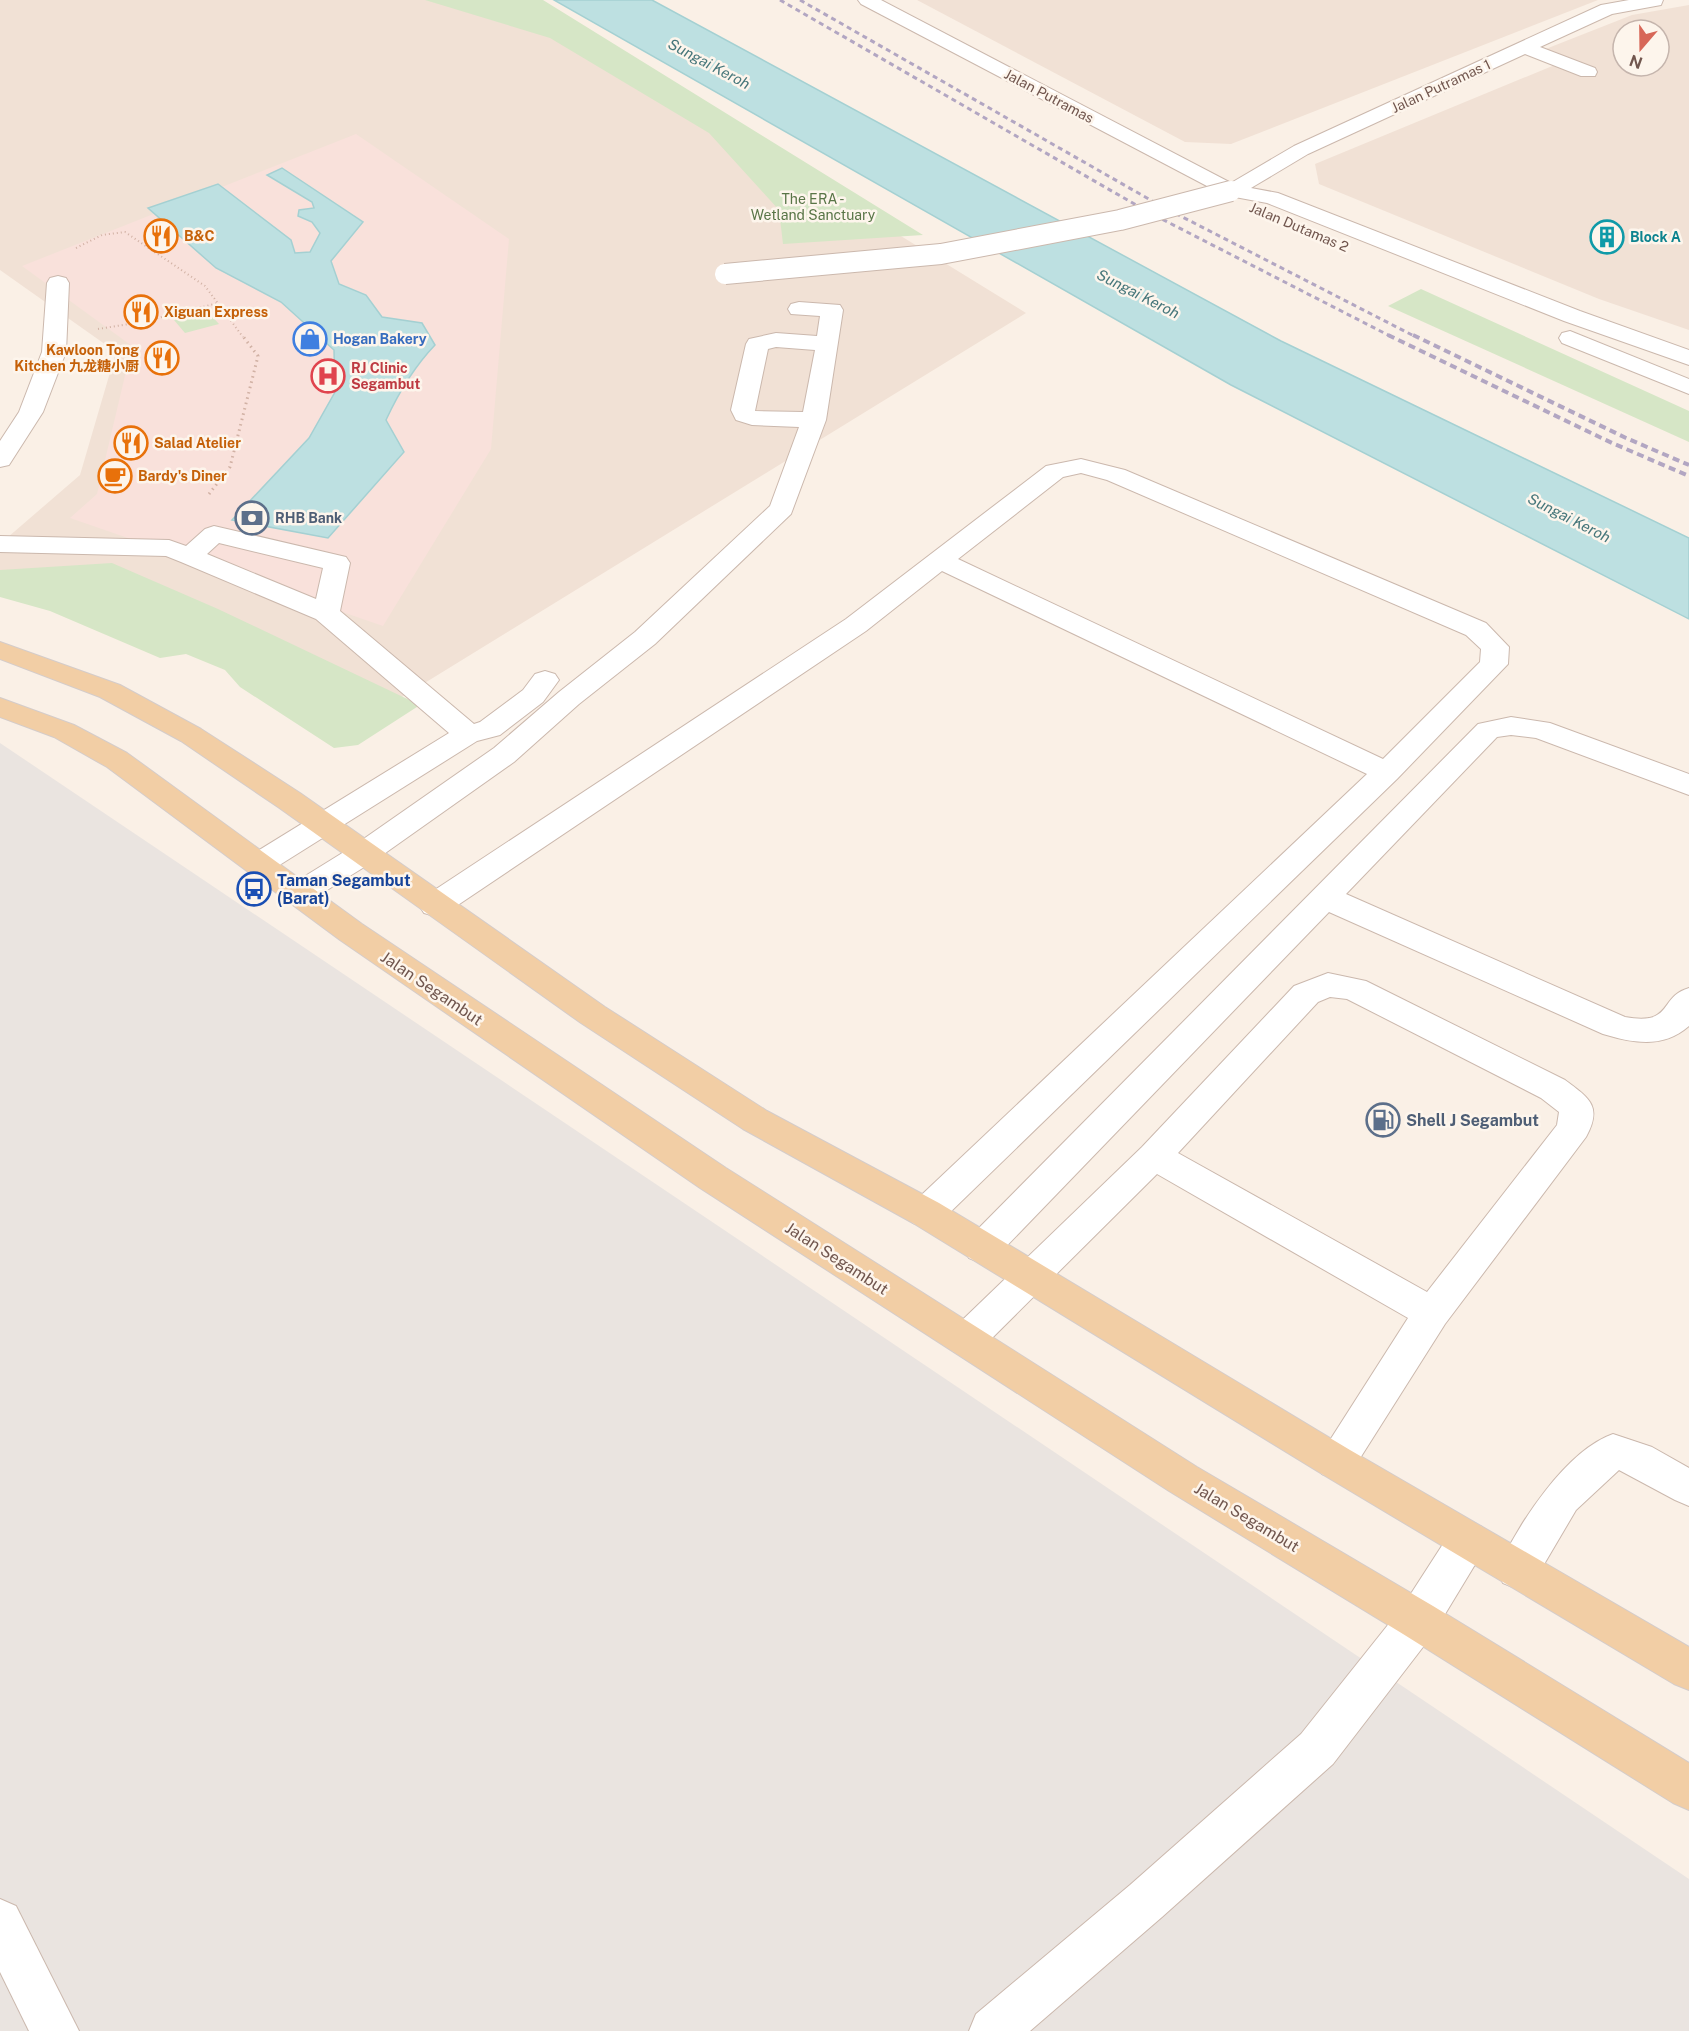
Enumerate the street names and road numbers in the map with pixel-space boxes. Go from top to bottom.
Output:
street label: Jalan Putramas 1 [1389,56,1493,116]
street label: Jalan Putramas [1002,66,1096,126]
street label: Jalan Dutamas 2 [1247,199,1351,255]
street label: Jalan Segambut [377,947,486,1030]
street label: Jalan Segambut [782,1218,892,1299]
street label: Jalan Segambut [1191,1479,1303,1556]

